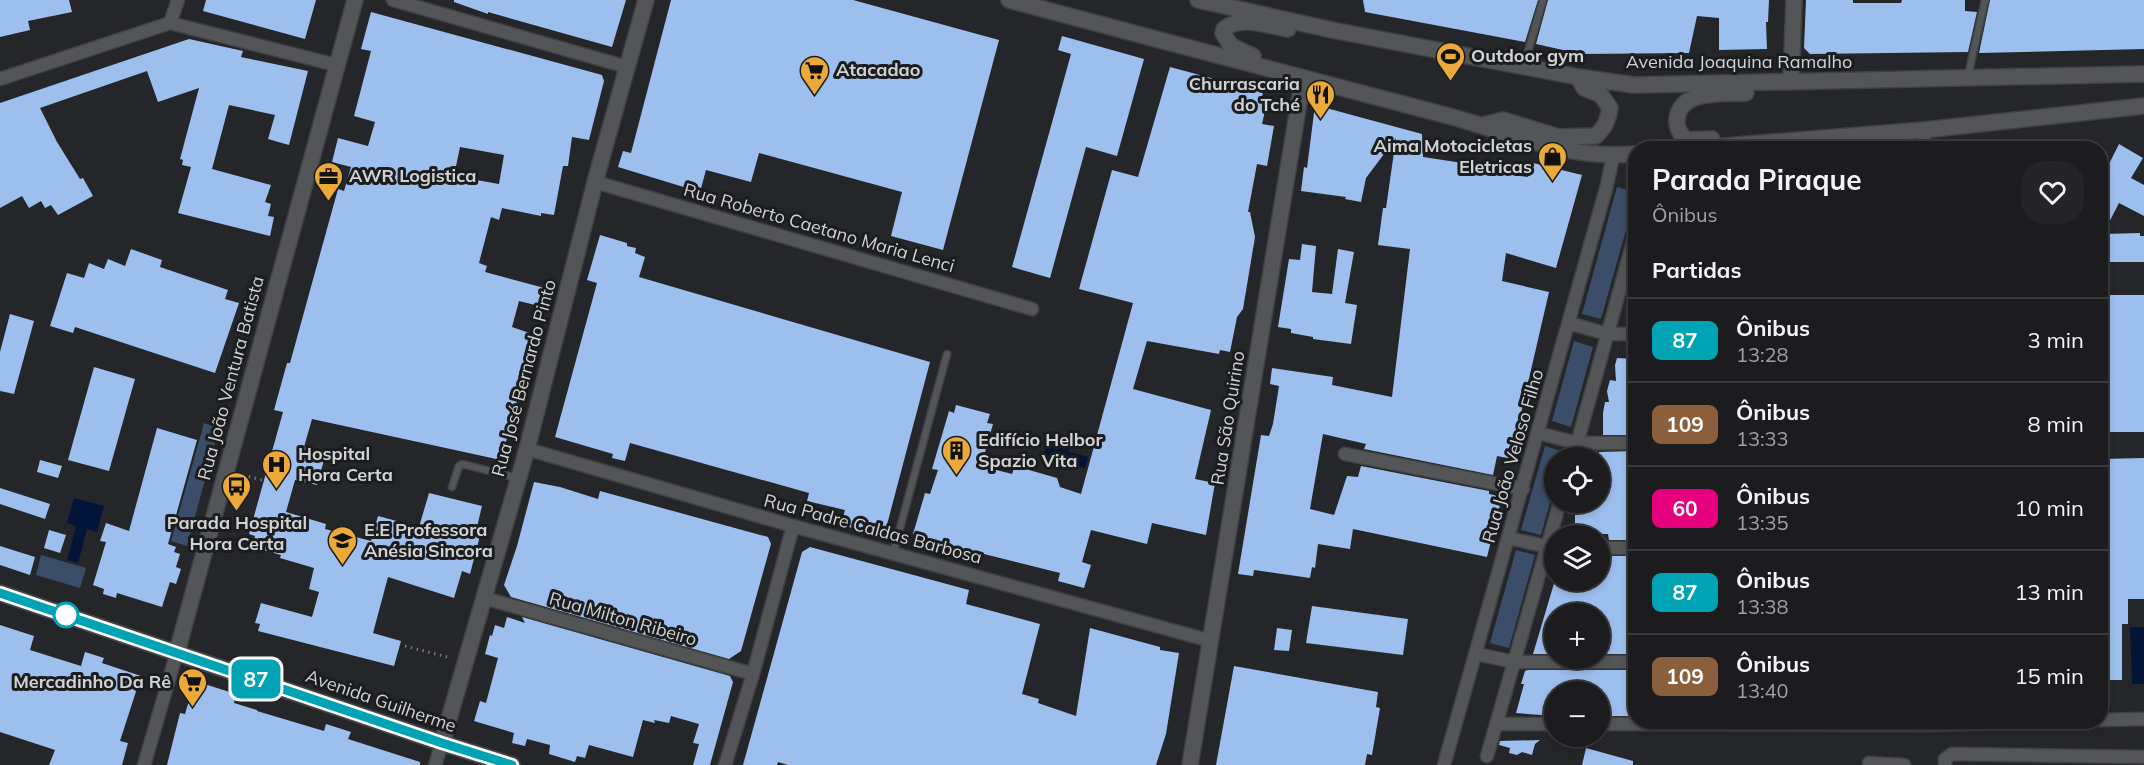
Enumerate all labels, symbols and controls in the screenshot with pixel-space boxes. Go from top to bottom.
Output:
sports icon: Outdoor gym [1434,40,1466,82]
place label: Outdoor gym [1471,44,1584,67]
street label: Avenida Joaquina Ramalho [1626,50,1852,73]
supermarket icon: Atacadao [799,54,831,96]
place label: Atacadao [836,58,920,81]
place label: Churrascaria do Tché [1189,72,1300,116]
restaurant icon: Churrascaria do Tché [1305,78,1337,120]
place label: Aima Motocicletas Eletricas [1374,134,1532,178]
shop icon: Aima Motocicletas Eletricas [1537,140,1569,182]
office icon: AWR Logistica [312,160,344,202]
button: heart [2021,161,2084,224]
text: Parada Piraque [1652,162,1862,197]
place label: AWR Logistica [349,164,476,187]
street label: Rua Roberto Caetano Maria Lenci [681,178,957,277]
text: Ônibus [1652,202,1717,227]
text: Partidas [1652,256,1741,284]
street label: Rua João Ventura Batista [192,273,269,482]
street label: Rua José Bernardo Pinto [486,277,561,479]
text: Ônibus [1736,314,1810,342]
text: 3 min [2028,326,2084,354]
text: 87 [1672,327,1698,353]
text: 13:28 [1736,342,1789,367]
street label: Rua São Quirino [1206,349,1249,487]
street label: Rua João Veloso Filho [1477,366,1548,545]
text: Ônibus [1736,398,1810,426]
text: 8 min [2028,410,2084,438]
text: 109 [1666,411,1704,437]
text: 13:33 [1736,426,1789,451]
place label: Edifício Helbor Spazio Vita [978,428,1104,472]
building icon: Edifício Helbor Spazio Vita [941,434,973,476]
place label: Hospital Hora Certa [298,442,393,486]
map controls [1544,447,1610,747]
button: locate [1544,447,1610,513]
hospital icon: Hospital Hora Certa [261,448,293,490]
bus stop icon: Parada Hospital Hora Certa [221,470,253,512]
text: Ônibus [1736,482,1810,510]
street label: Rua Padre Caldas Barbosa [762,488,985,569]
text: 10 min [2014,494,2084,522]
text: 60 [1672,495,1698,521]
text: 13:35 [1736,510,1789,535]
place label: Parada Hospital Hora Certa [167,511,307,555]
place label: E.E Professora Anésia Sincora [364,518,493,562]
school or university icon: E.E Professora Anésia Sincora [327,524,359,566]
button: layers [1544,525,1610,591]
text: Ônibus [1736,566,1810,594]
text: 13 min [2014,578,2084,606]
text: 87 [1672,579,1698,605]
street label: Rua Milton Ribeiro [547,586,700,651]
text: 13:38 [1736,594,1789,619]
unlabelled marker [53,602,79,628]
button: + [1544,603,1610,669]
text: Ônibus [1736,650,1810,678]
line badge: 87 [229,660,283,698]
text: 15 min [2014,662,2084,690]
text: 109 [1666,663,1704,689]
street label: Avenida Guilherme [303,664,459,737]
supermarket icon: Mercadinho Da Rê [176,666,208,708]
text: 87 [243,666,269,692]
place label: Mercadinho Da Rê [13,670,171,693]
text: 13:40 [1736,678,1789,703]
button: − [1544,681,1610,747]

